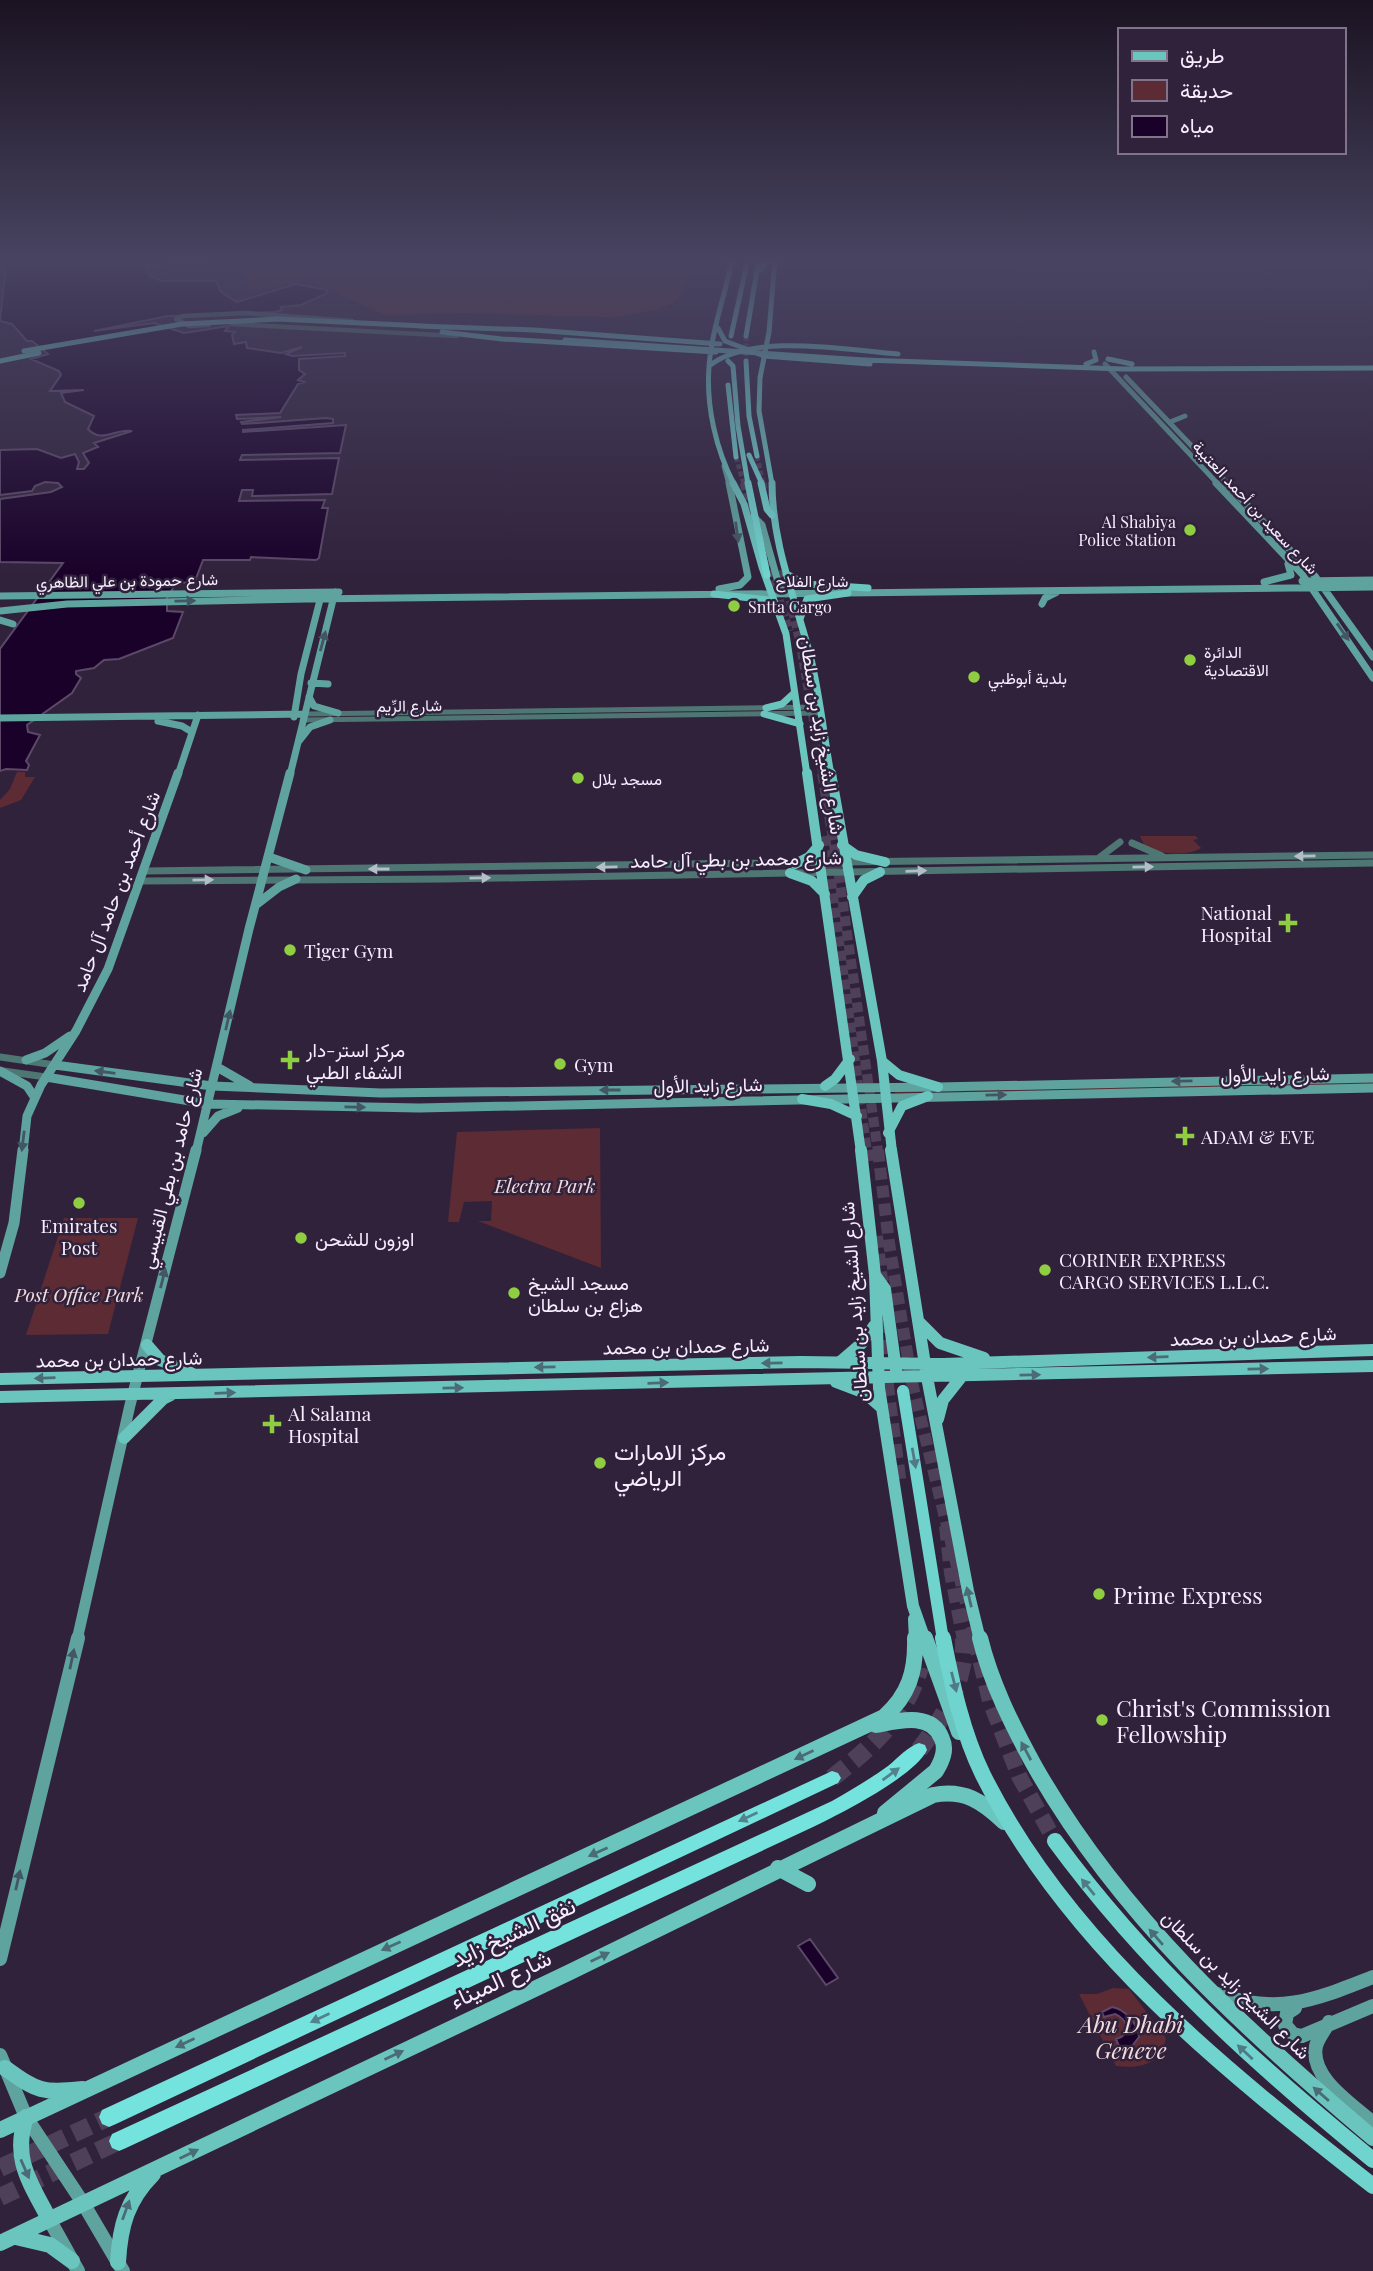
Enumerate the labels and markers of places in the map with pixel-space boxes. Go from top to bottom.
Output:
place label: Al Shabiya Police Station [1078,511,1176,550]
marker: Al Shabiya Police Station [1182,522,1198,538]
place label: Sntta Cargo [748,596,832,617]
marker: Sntta Cargo [726,598,742,614]
place label: الدائرة الاقتصادية [1204,641,1269,680]
marker: الدائرة الاقتصادية [1182,652,1198,668]
place label: بلدية أبوظبي [988,667,1067,692]
marker: بلدية أبوظبي [966,669,982,685]
place label: مسجد بلال [592,768,662,789]
marker: مسجد بلال [570,770,586,786]
place label: National Hospital [1201,899,1273,947]
marker: National Hospital [1278,913,1298,933]
place label: Tiger Gym [304,937,393,963]
marker: Tiger Gym [282,942,298,958]
place label: مركز استر-دار الشفاء الطبي [305,1036,405,1088]
marker: مركز استر-دار الشفاء الطبي [280,1050,300,1070]
place label: Gym [574,1051,614,1077]
marker: Gym [552,1056,568,1072]
place label: ADAM & EVE [1200,1123,1315,1149]
marker: ADAM & EVE [1175,1126,1195,1146]
marker: Emirates Post [71,1195,87,1211]
place label: Emirates Post [41,1212,117,1260]
place label: اوزون للشحن [315,1225,414,1251]
marker: اوزون للشحن [293,1230,309,1246]
place label: CORINER EXPRESS CARGO SERVICES L.L.C. [1059,1246,1270,1294]
marker: CORINER EXPRESS CARGO SERVICES L.L.C. [1037,1262,1053,1278]
place label: مسجد الشيخ هزاع بن سلطان [528,1269,643,1318]
marker: مسجد الشيخ هزاع بن سلطان [506,1285,522,1301]
place label: Al Salama Hospital [287,1400,372,1448]
marker: Al Salama Hospital [262,1414,282,1434]
place label: مركز الامارات الرياضي [614,1435,726,1497]
marker: مركز الامارات الرياضي [592,1455,608,1471]
place label: Prime Express [1113,1579,1263,1610]
marker: Prime Express [1091,1586,1107,1602]
place label: Christ's Commission Fellowship [1116,1692,1331,1749]
marker: Christ's Commission Fellowship [1094,1712,1110,1728]

